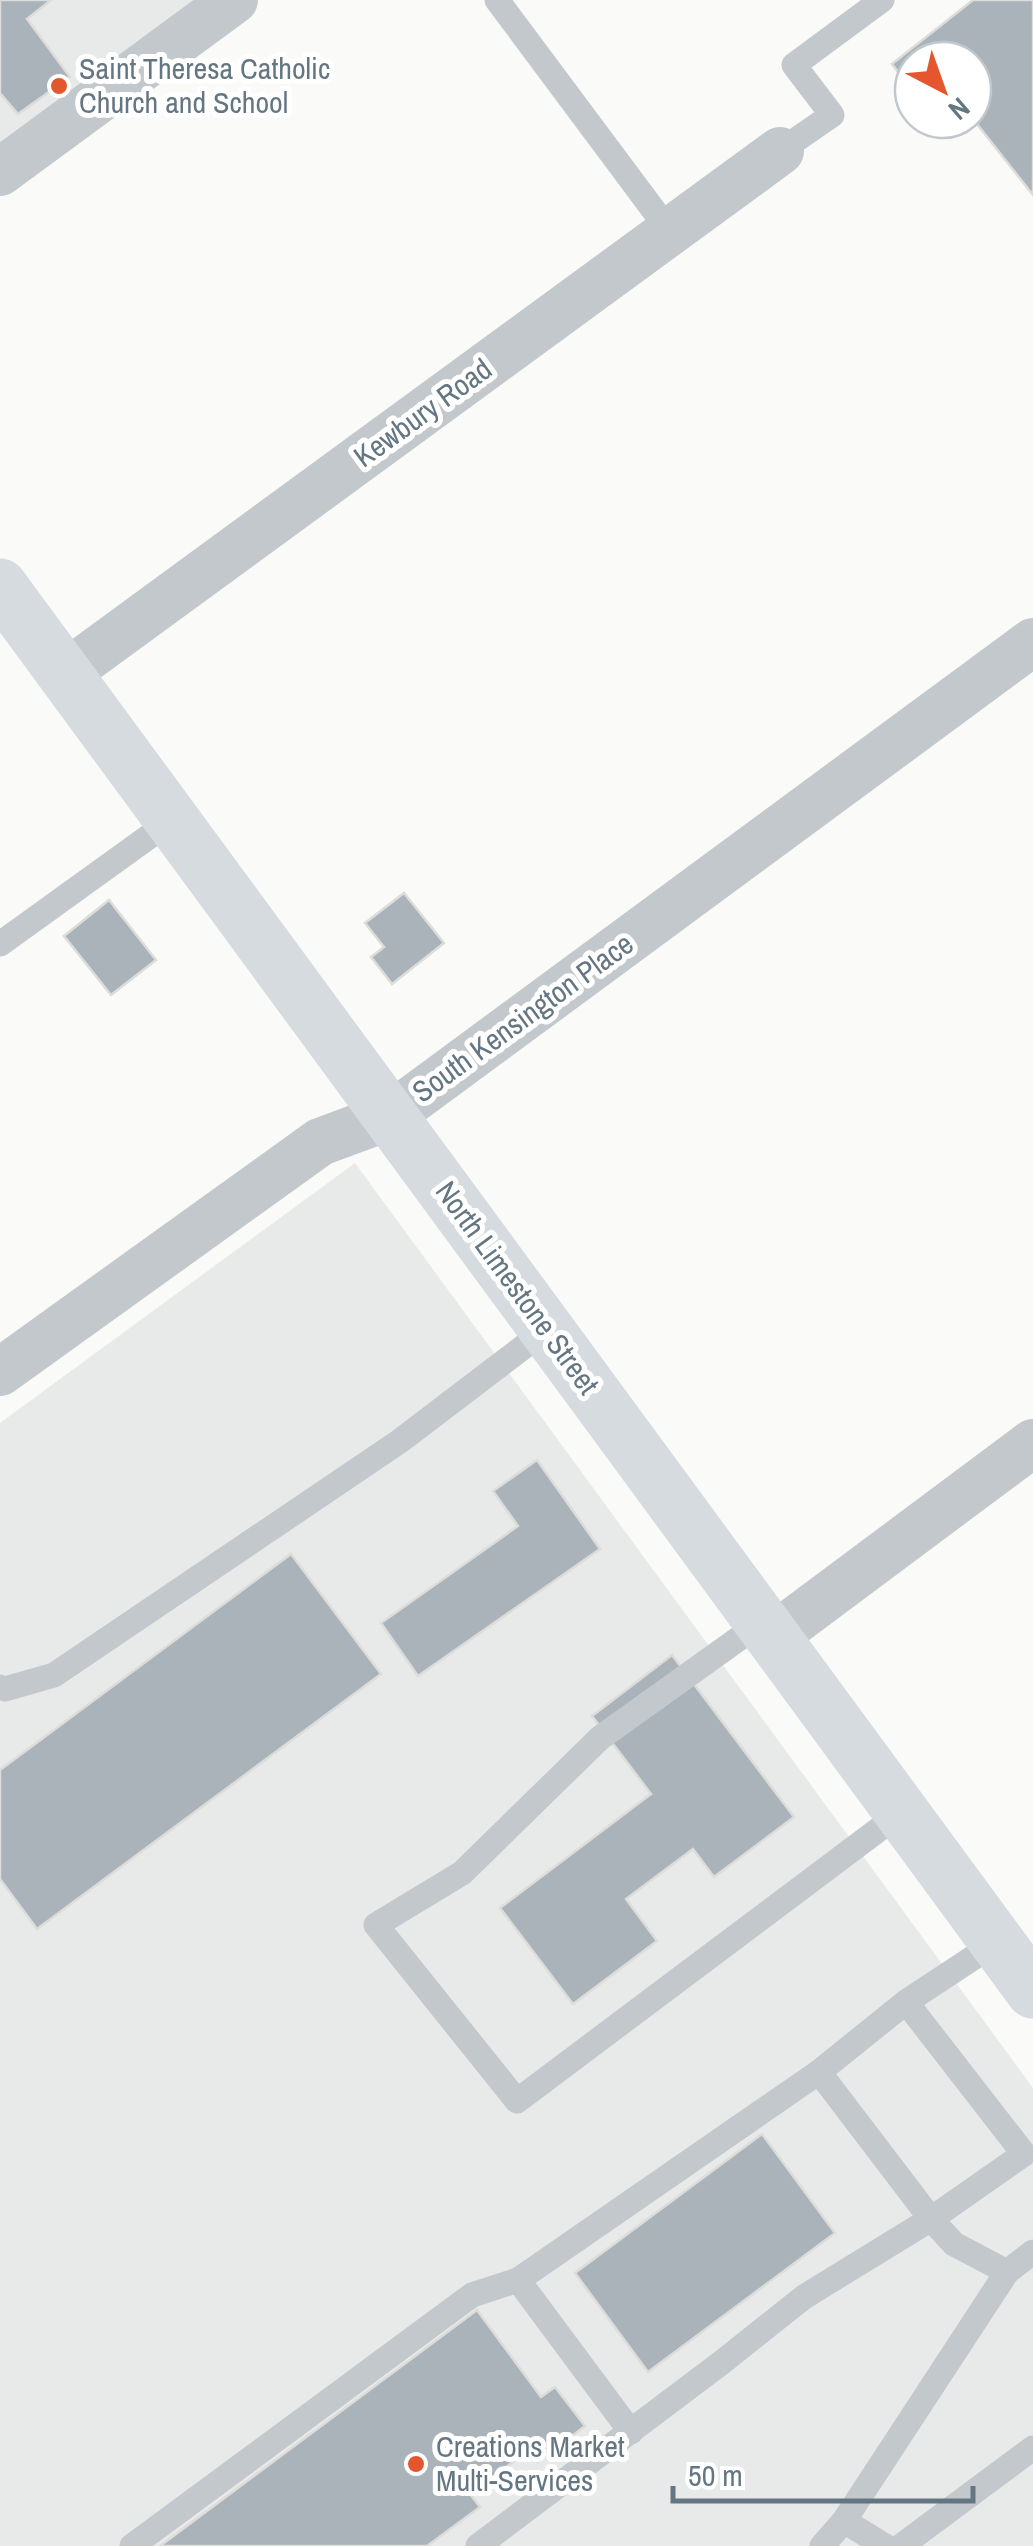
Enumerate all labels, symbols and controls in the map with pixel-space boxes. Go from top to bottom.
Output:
north arrow [893,40,993,140]
place label: Saint Theresa Catholic Church and School [79,48,330,122]
marker: Saint Theresa Catholic Church and School [48,75,70,97]
text: N [941,89,978,129]
street label: Kewbury Road [345,349,499,476]
street label: South Kensington Place [404,923,641,1111]
street label: North Limestone Street [427,1173,609,1402]
place label: Creations Market Multi-Services [436,2426,625,2500]
scale bar [673,2441,973,2503]
marker: Creations Market Multi-Services [405,2453,427,2475]
text: 50 m [688,2455,743,2495]

